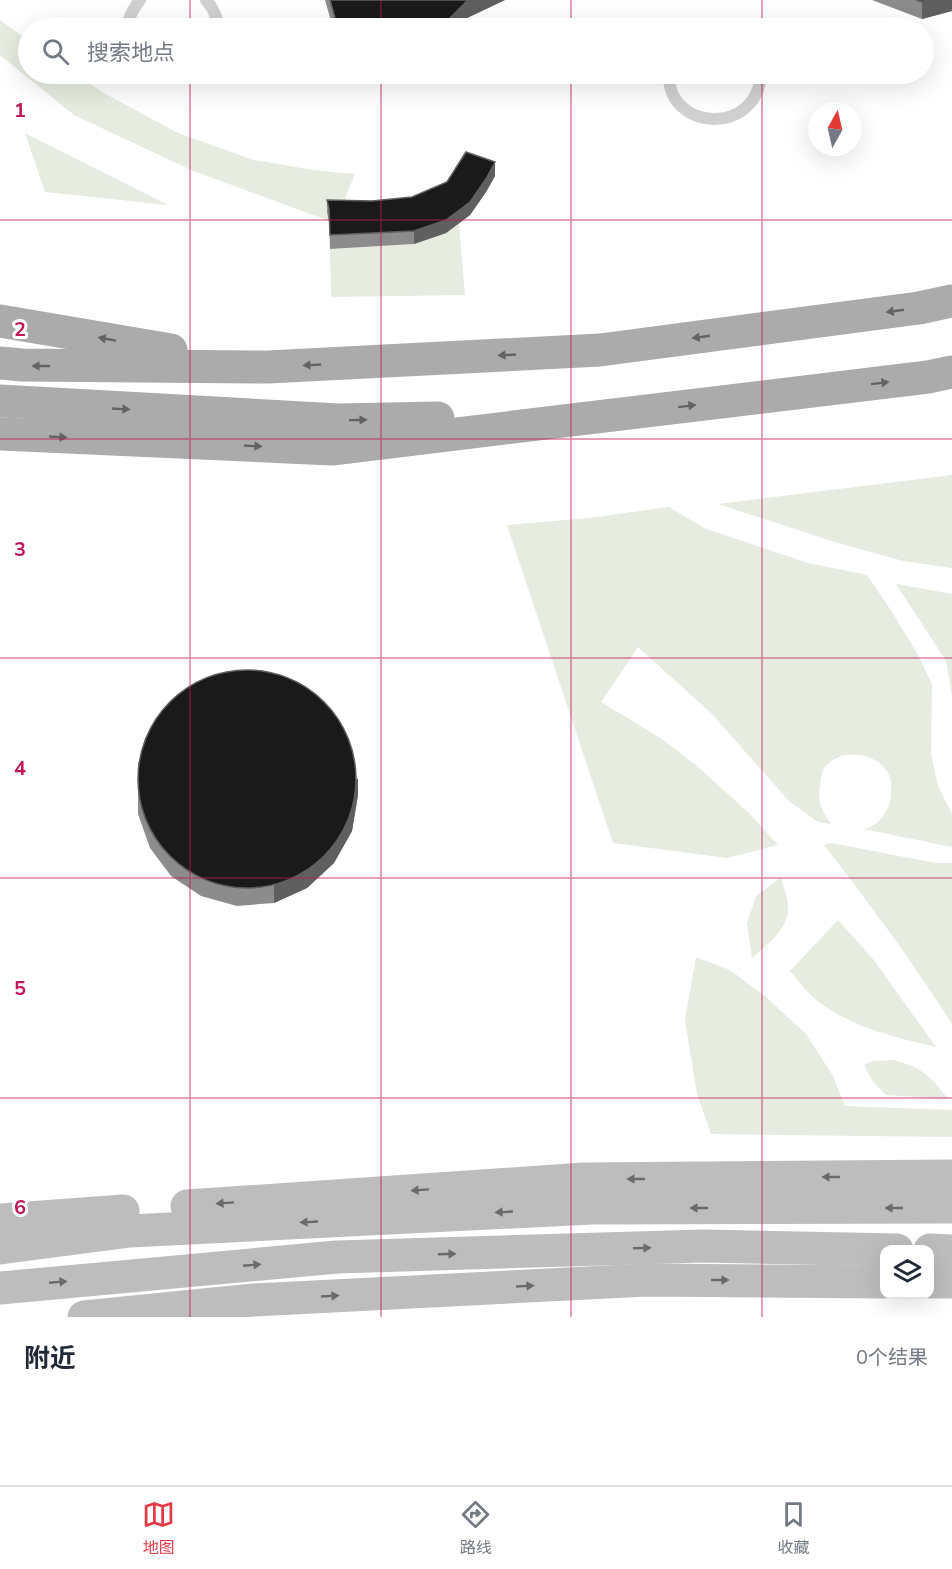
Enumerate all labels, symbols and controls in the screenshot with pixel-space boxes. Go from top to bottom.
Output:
search box [18,18,934,84]
icon: search [39,35,72,68]
text: 搜索地点 [87,38,175,68]
text: 1 [14,97,26,124]
north arrow [808,102,862,156]
one-way arrow [885,307,904,316]
text: 2 [14,316,26,343]
one-way arrow [692,332,711,342]
one-way arrow [97,335,116,344]
one-way arrow [498,350,517,359]
one-way arrow [303,360,322,369]
one-way arrow [32,361,51,371]
one-way arrow [871,378,890,387]
one-way arrow [677,401,696,411]
one-way arrow [112,404,131,413]
one-way arrow [348,415,367,424]
one-way arrow [49,432,68,441]
one-way arrow [244,441,263,450]
text: 3 [14,536,26,563]
text: 4 [14,755,26,782]
text: 5 [14,975,26,1002]
one-way arrow [821,1172,840,1182]
one-way arrow [626,1174,645,1183]
one-way arrow [410,1185,429,1195]
text: 6 [14,1194,26,1221]
one-way arrow [216,1198,235,1208]
one-way arrow [689,1203,708,1213]
one-way arrow [884,1203,903,1213]
one-way arrow [494,1208,513,1217]
one-way arrow [299,1218,318,1227]
one-way arrow [632,1243,651,1252]
map controls [880,1245,934,1299]
button: layers [880,1245,934,1299]
one-way arrow [438,1249,457,1258]
one-way arrow [243,1260,262,1270]
one-way arrow [710,1275,729,1285]
one-way arrow [49,1277,68,1287]
one-way arrow [516,1281,535,1290]
one-way arrow [321,1291,340,1300]
text: 附近 [24,1341,76,1376]
text: 0个结果 [856,1344,928,1371]
tab: 地图 [142,1498,175,1559]
tab: 路线 [459,1498,492,1559]
tab: 收藏 [777,1498,810,1559]

